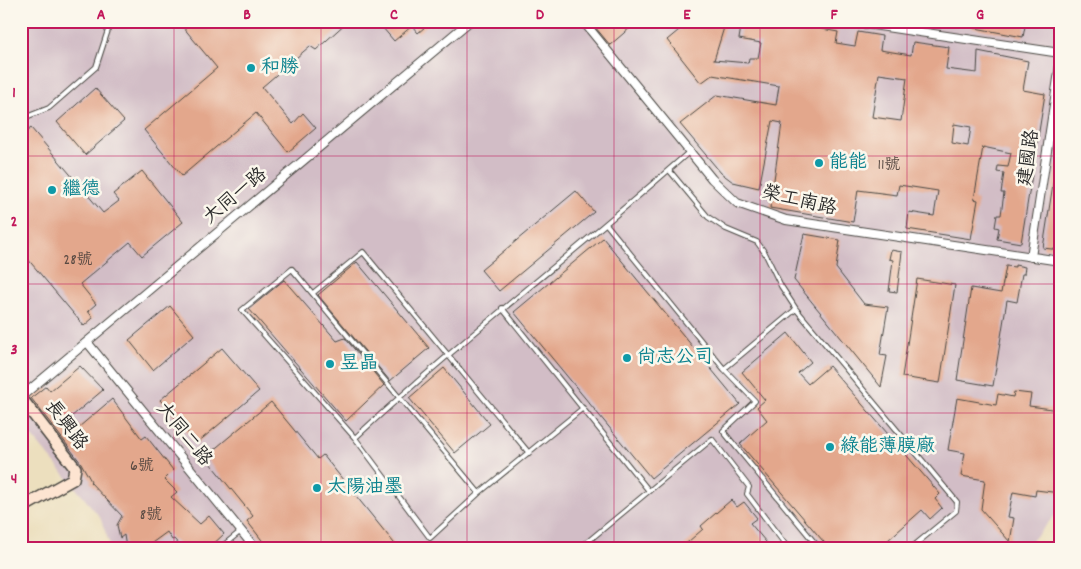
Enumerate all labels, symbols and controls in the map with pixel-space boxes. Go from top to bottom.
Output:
text: A [97,4,106,27]
text: B [243,4,251,27]
text: C [390,4,398,27]
text: D [536,4,545,27]
text: E [683,4,691,27]
text: F [830,4,838,27]
text: G [976,4,984,27]
place label: 和勝 [261,55,299,82]
marker: 和勝 [245,62,257,74]
text: 1 [12,82,16,105]
street label: 建國路 [1013,128,1047,188]
place label: 能能 [829,150,867,177]
house number: 11號 [877,154,901,177]
marker: 能能 [813,157,825,169]
street label: 大同一路 [198,162,274,232]
place label: 繼德 [62,177,100,204]
street label: 榮工南路 [759,180,839,224]
marker: 繼德 [46,184,58,196]
text: 2 [11,211,18,234]
house number: 28號 [63,249,93,272]
text: 3 [10,339,18,362]
place label: 尚志公司 [637,345,713,372]
place label: 昱晶 [340,351,378,378]
marker: 尚志公司 [621,352,633,364]
marker: 昱晶 [324,358,336,370]
street label: 長興路 [37,395,93,457]
street label: 大同二路 [149,397,217,473]
place label: 綠能薄膜廠 [840,434,935,461]
marker: 綠能薄膜廠 [824,441,836,453]
house number: 6號 [130,455,154,478]
text: 4 [11,468,17,491]
place label: 太陽油墨 [327,475,403,502]
marker: 太陽油墨 [311,482,323,494]
house number: 8號 [140,504,162,527]

